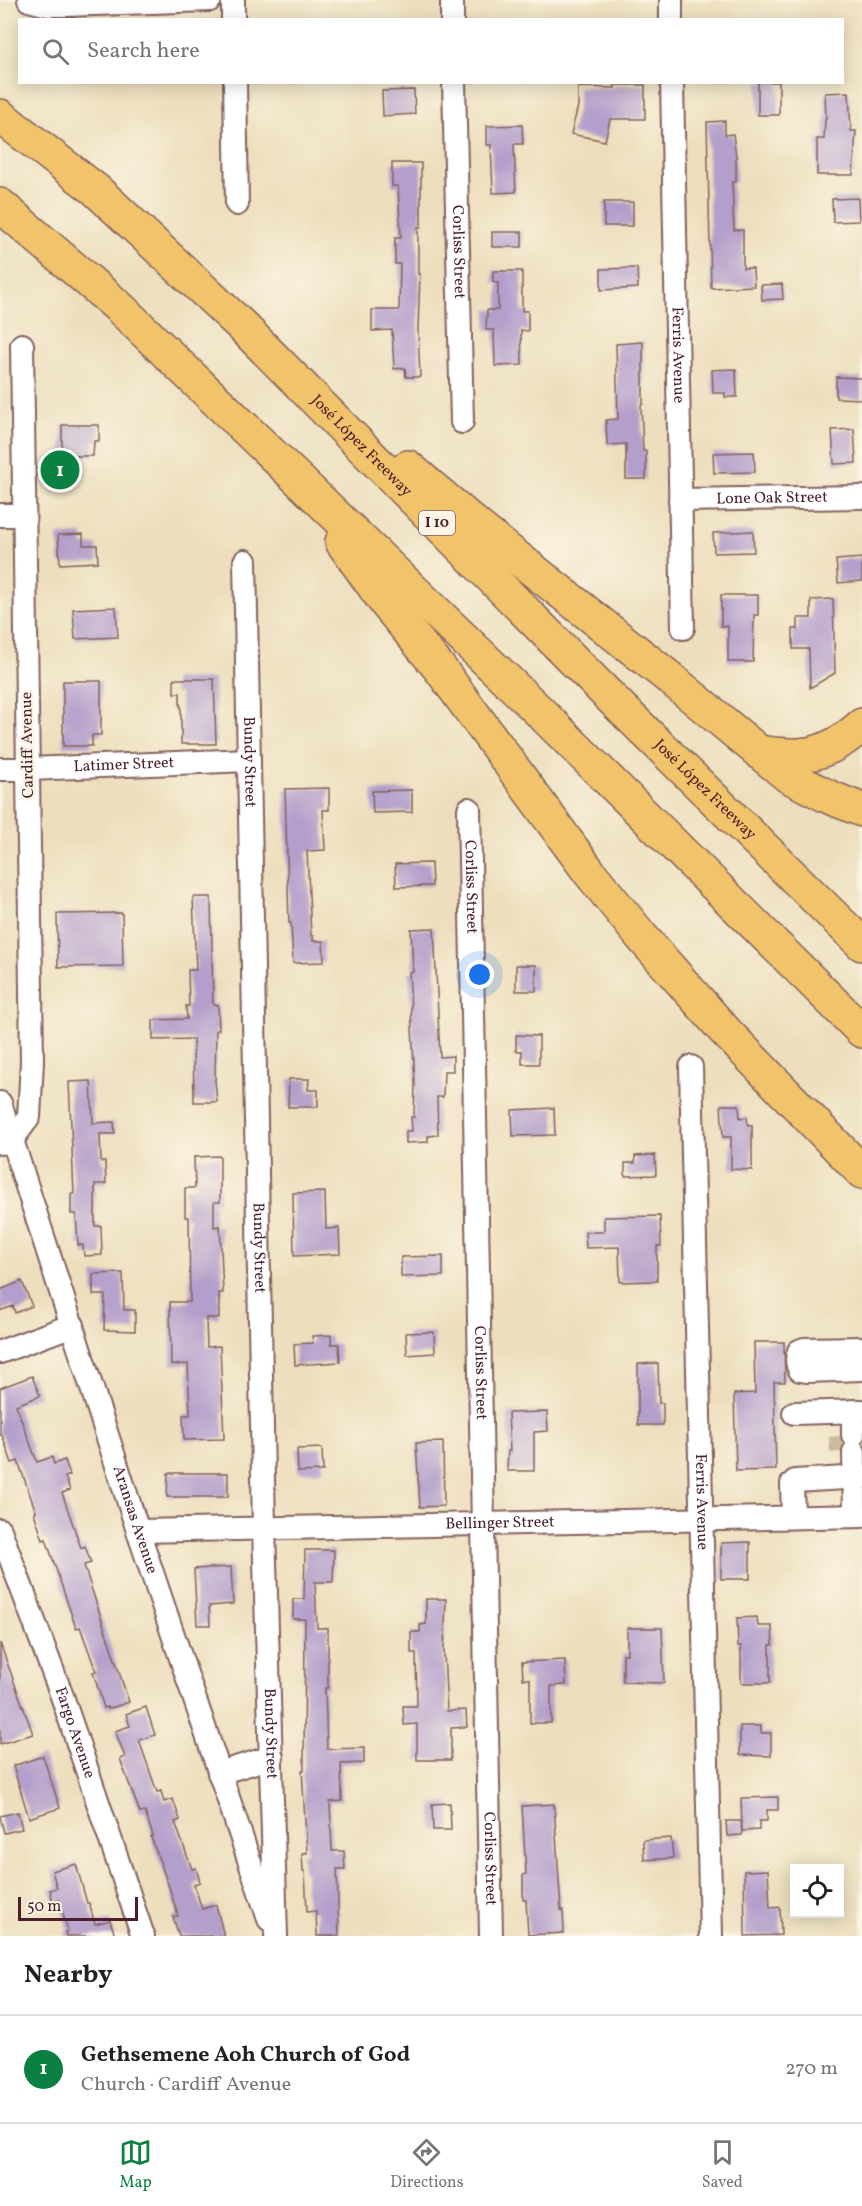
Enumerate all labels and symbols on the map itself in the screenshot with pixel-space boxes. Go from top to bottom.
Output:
street label: Corliss Street [446,205,470,300]
street label: Ferris Avenue [666,306,689,403]
street label: José López Freeway [306,390,417,502]
pin: 1 [40,448,80,492]
street label: Lone Oak Street [716,487,828,510]
road number: I 10 [419,511,455,535]
street label: Cardiff Avenue [16,691,40,799]
street label: Bundy Street [237,716,261,808]
street label: José López Freeway [649,735,761,845]
street label: Latimer Street [73,752,175,778]
street label: Corliss Street [459,840,482,935]
your location [465,960,494,989]
street label: Bundy Street [247,1202,270,1294]
street label: Corliss Street [468,1326,492,1421]
street label: Ferris Avenue [689,1453,713,1550]
street label: Aransas Avenue [107,1463,163,1577]
street label: Bellinger Street [445,1511,555,1536]
street label: Fargo Avenue [49,1684,100,1781]
street label: Bundy Street [258,1688,282,1780]
street label: Corliss Street [478,1811,501,1906]
scale bar [18,1894,138,1922]

